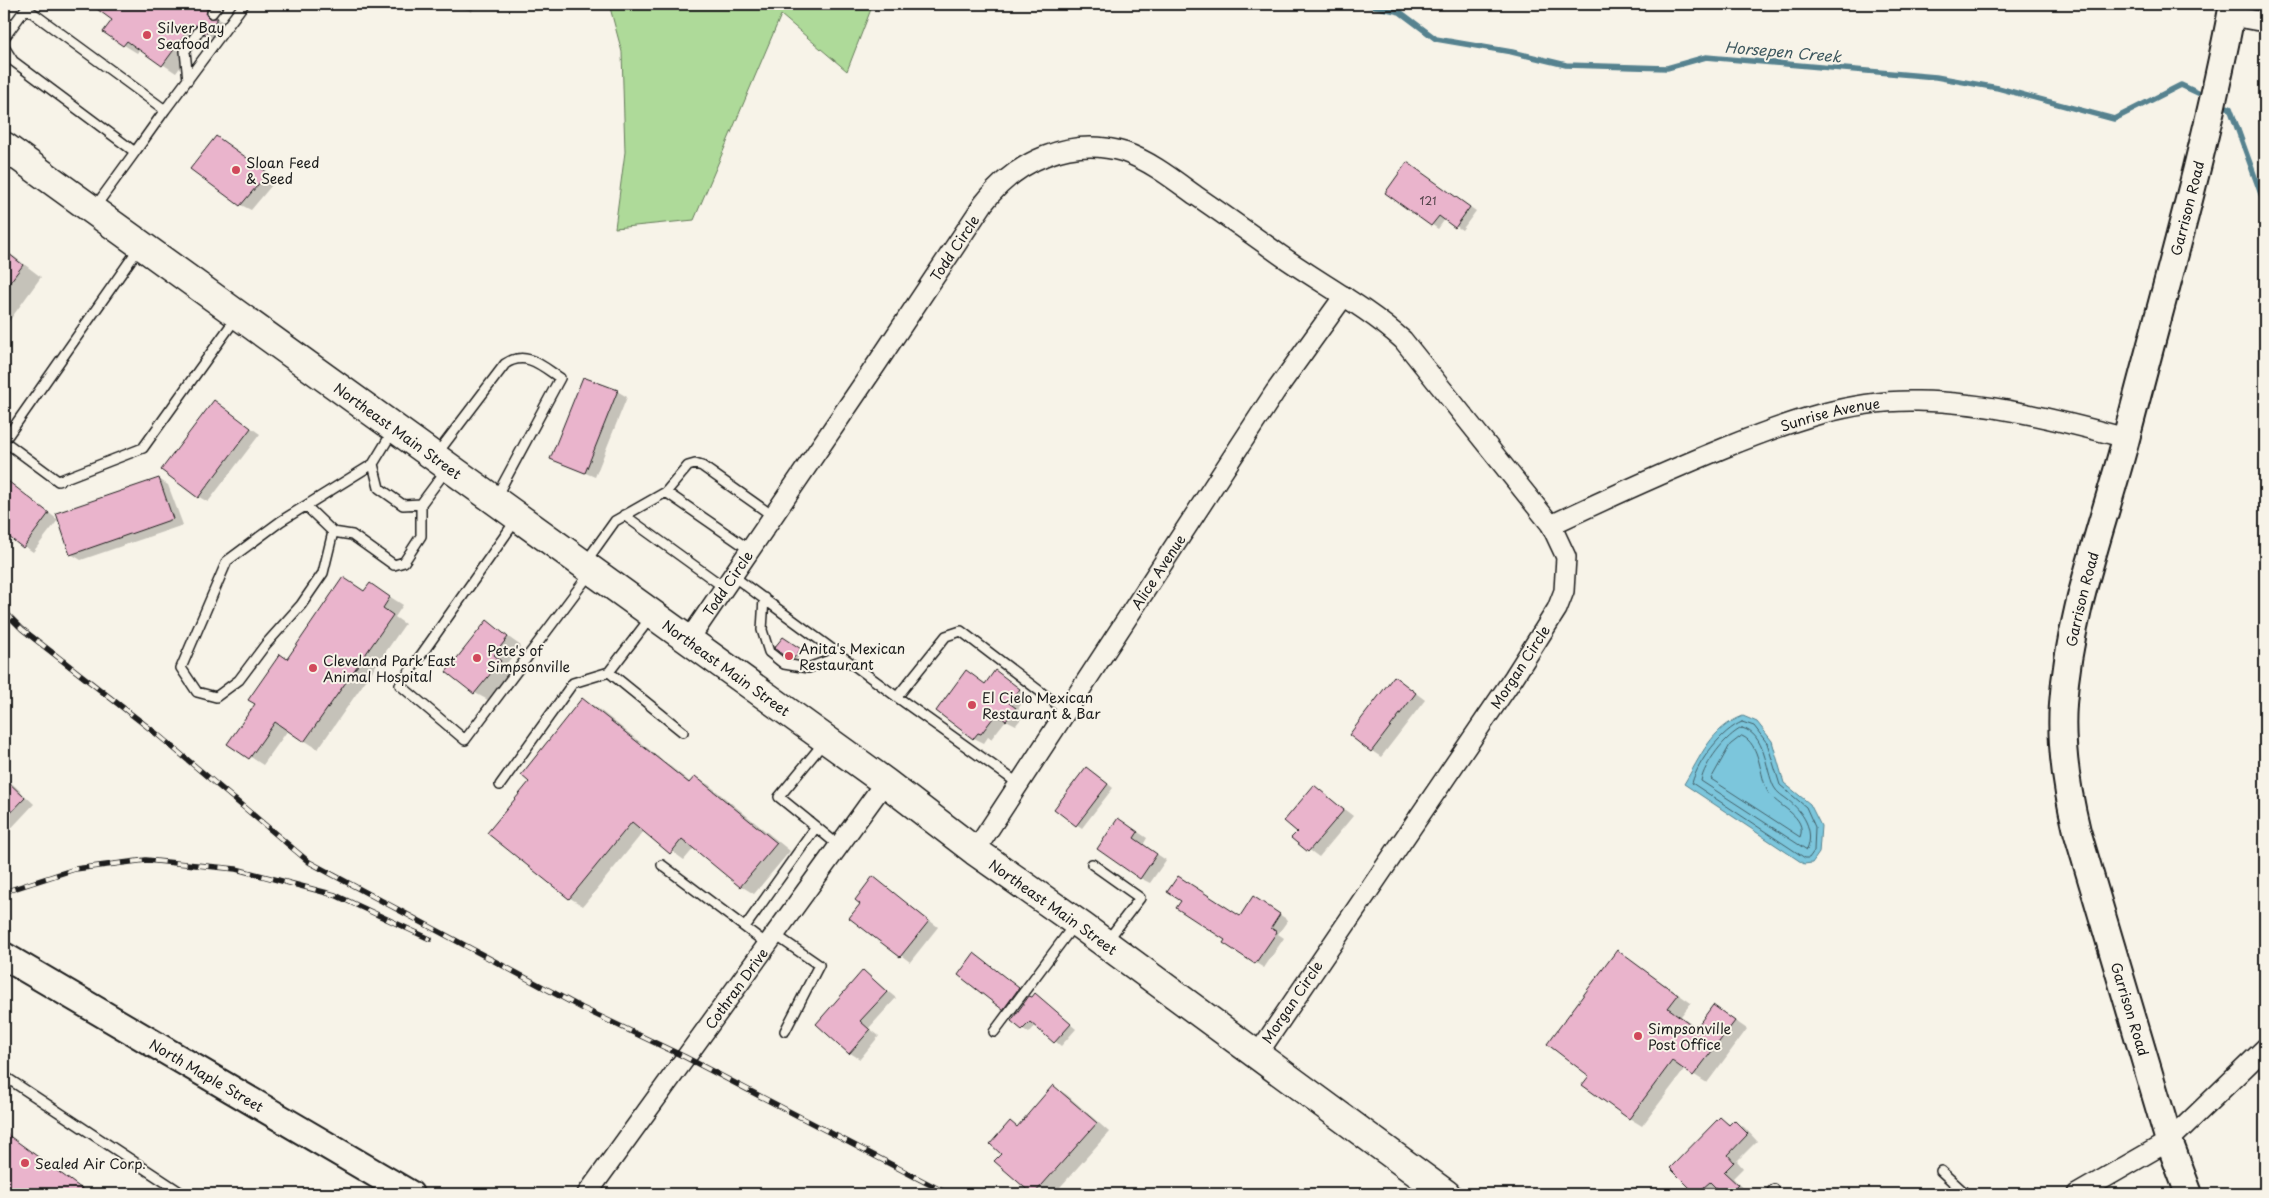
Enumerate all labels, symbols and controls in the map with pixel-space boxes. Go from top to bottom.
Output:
place label: Silver Bay Seafood [157,17,224,54]
marker: Silver Bay Seafood [141,29,153,41]
water label: Horsepen Creek [1724,34,1843,68]
place label: Sloan Feed & Seed [246,152,319,189]
street label: Garrison Road [2165,158,2209,258]
marker: Sloan Feed & Seed [230,164,242,176]
house number: 121 [1420,192,1436,209]
street label: Todd Circle [925,210,984,285]
street label: Northeast Main Street [330,377,466,484]
street label: Sunrise Avenue [1777,392,1881,436]
street label: Alice Avenue [1125,529,1190,613]
street label: Todd Circle [697,546,757,620]
street label: Garrison Road [2060,549,2103,648]
street label: Northeast Main Street [658,614,795,721]
street label: Morgan Circle [1485,621,1555,713]
place label: Anita's Mexican Restaurant [799,638,905,675]
place label: Pete's of Simpsonville [487,640,570,677]
place label: Cleveland Park East Animal Hospital [323,650,456,687]
marker: Anita's Mexican Restaurant [783,650,795,662]
marker: Pete's of Simpsonville [471,652,483,664]
marker: Cleveland Park East Animal Hospital [307,662,319,674]
place label: El Cielo Mexican Restaurant & Bar [982,687,1101,724]
marker: El Cielo Mexican Restaurant & Bar [966,699,978,711]
street label: Northeast Main Street [985,854,1122,960]
street label: Cothran Drive [699,943,772,1033]
street label: Morgan Circle [1256,956,1328,1048]
street label: Garrison Road [2106,960,2154,1058]
place label: Simpsonville Post Office [1648,1018,1731,1055]
marker: Simpsonville Post Office [1632,1030,1644,1042]
street label: North Maple Street [146,1033,268,1117]
place label: Sealed Air Corp. [35,1153,146,1174]
marker: Sealed Air Corp. [19,1157,31,1169]

